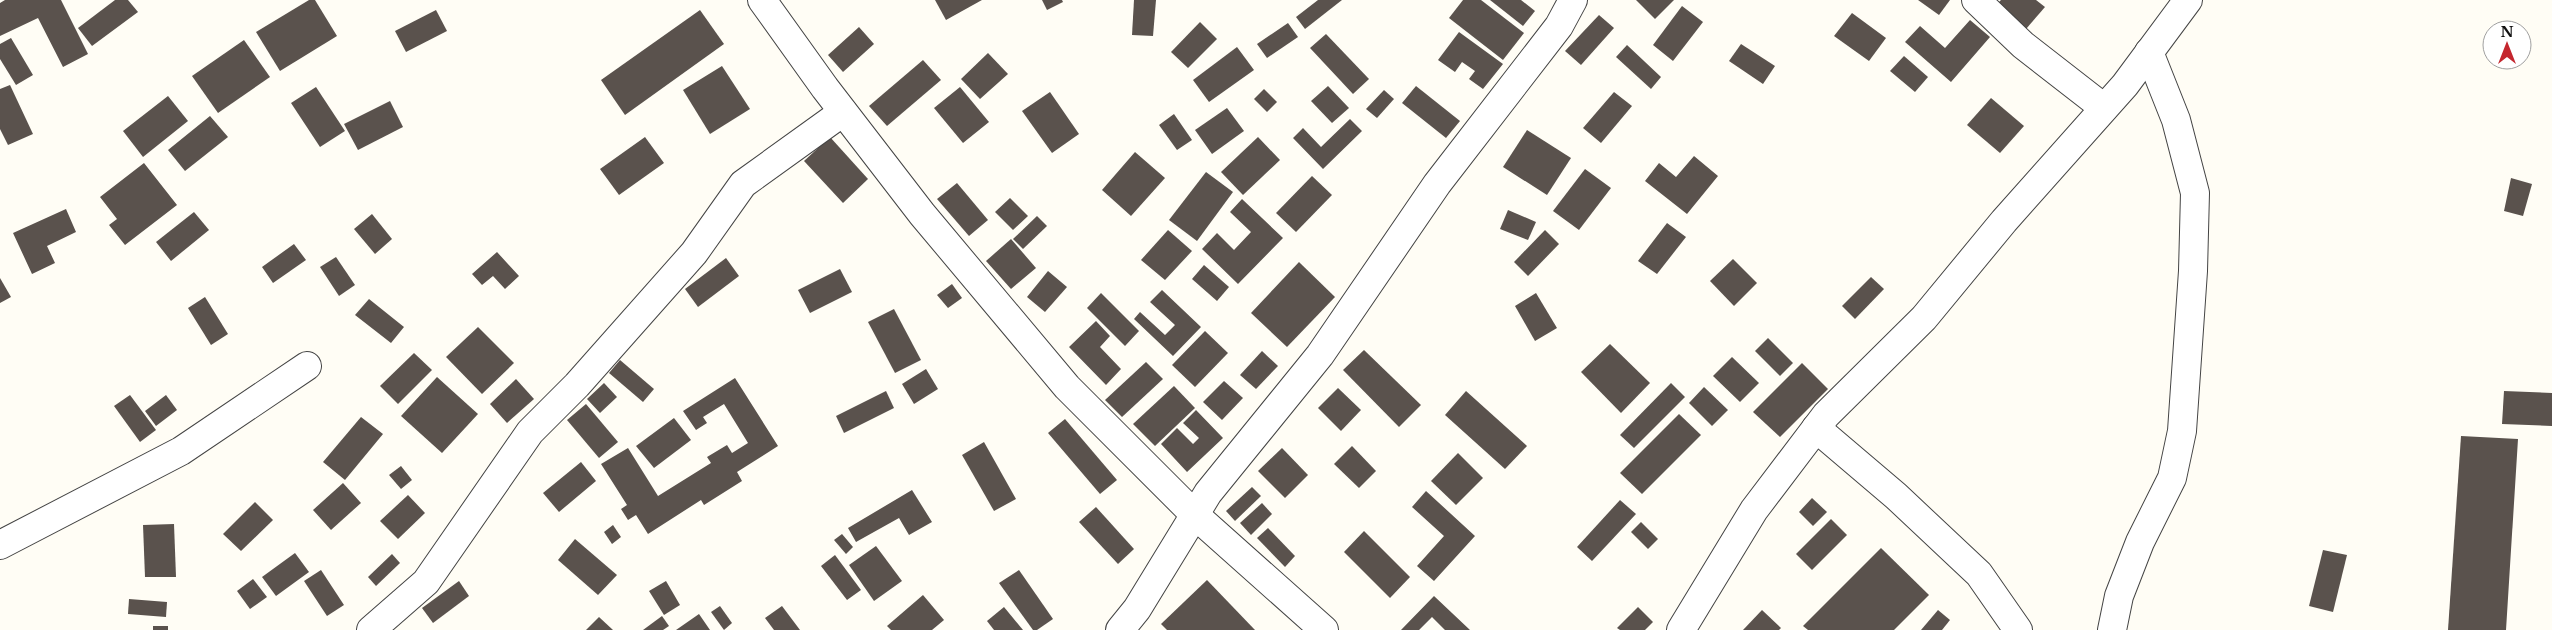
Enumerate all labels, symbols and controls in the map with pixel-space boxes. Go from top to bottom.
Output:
north arrow [2482,20,2532,70]
text: N [2500,23,2514,41]

